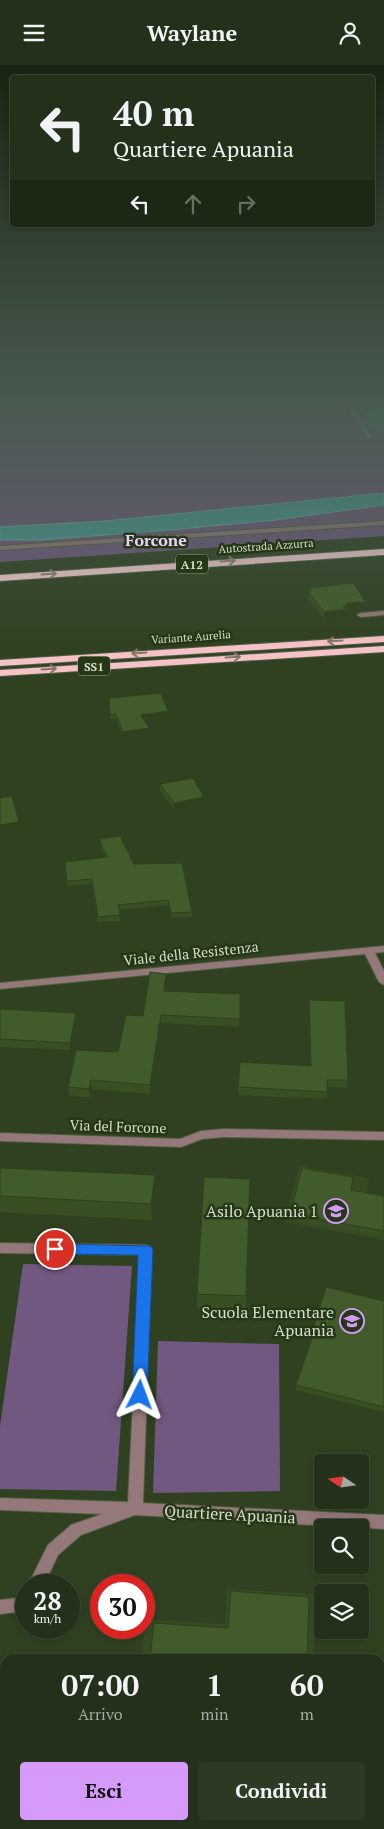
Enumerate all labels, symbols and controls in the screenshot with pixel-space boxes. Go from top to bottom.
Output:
text: Waylane [147,18,237,47]
icon: menu [20,19,48,47]
icon: person [336,19,364,47]
text: 40 m [113,90,194,136]
icon: left [30,95,95,160]
text: Quartiere Apuania [113,134,294,163]
icon: left [126,190,154,218]
icon: ahead [179,190,207,218]
icon: right [232,190,260,218]
district label: Forcone [125,529,187,551]
street label: Autostrada Azzurra [218,536,314,556]
road number: A12 [176,554,208,573]
one-way arrow [220,556,236,566]
one-way arrow [40,569,56,579]
street label: Variante Aurelia [151,627,232,647]
one-way arrow [328,637,344,646]
one-way arrow [131,649,147,658]
one-way arrow [225,653,241,662]
road number: SS1 [78,657,110,675]
one-way arrow [40,665,56,674]
street label: Viale della Resistenza [123,936,259,970]
street label: Via del Forcone [69,1115,167,1137]
school or university icon: Asilo Apuania 1 [323,1198,349,1224]
place label: Asilo Apuania 1 [206,1200,318,1222]
pin [34,1228,76,1270]
icon: arrive [41,1235,69,1263]
place label: Scuola Elementare Apuania [201,1301,334,1341]
school or university icon: Scuola Elementare Apuania [339,1308,365,1334]
position arrow [113,1368,165,1420]
north arrow [314,1454,369,1509]
map controls [314,1454,369,1639]
street label: Quartiere Apuania [164,1500,296,1528]
button: search [314,1519,369,1574]
speed limit sign: 30 [90,1574,155,1639]
text: 28 [33,1584,62,1617]
button: layers [314,1584,369,1639]
text: km/h [34,1611,61,1626]
text: 07:00 [61,1665,139,1705]
text: 1 [206,1665,223,1705]
text: 60 [290,1665,324,1705]
text: Arrivo [78,1703,123,1725]
text: min [201,1703,229,1725]
text: m [300,1703,314,1725]
button: Esci [20,1762,188,1820]
button: Condividi [198,1762,365,1820]

